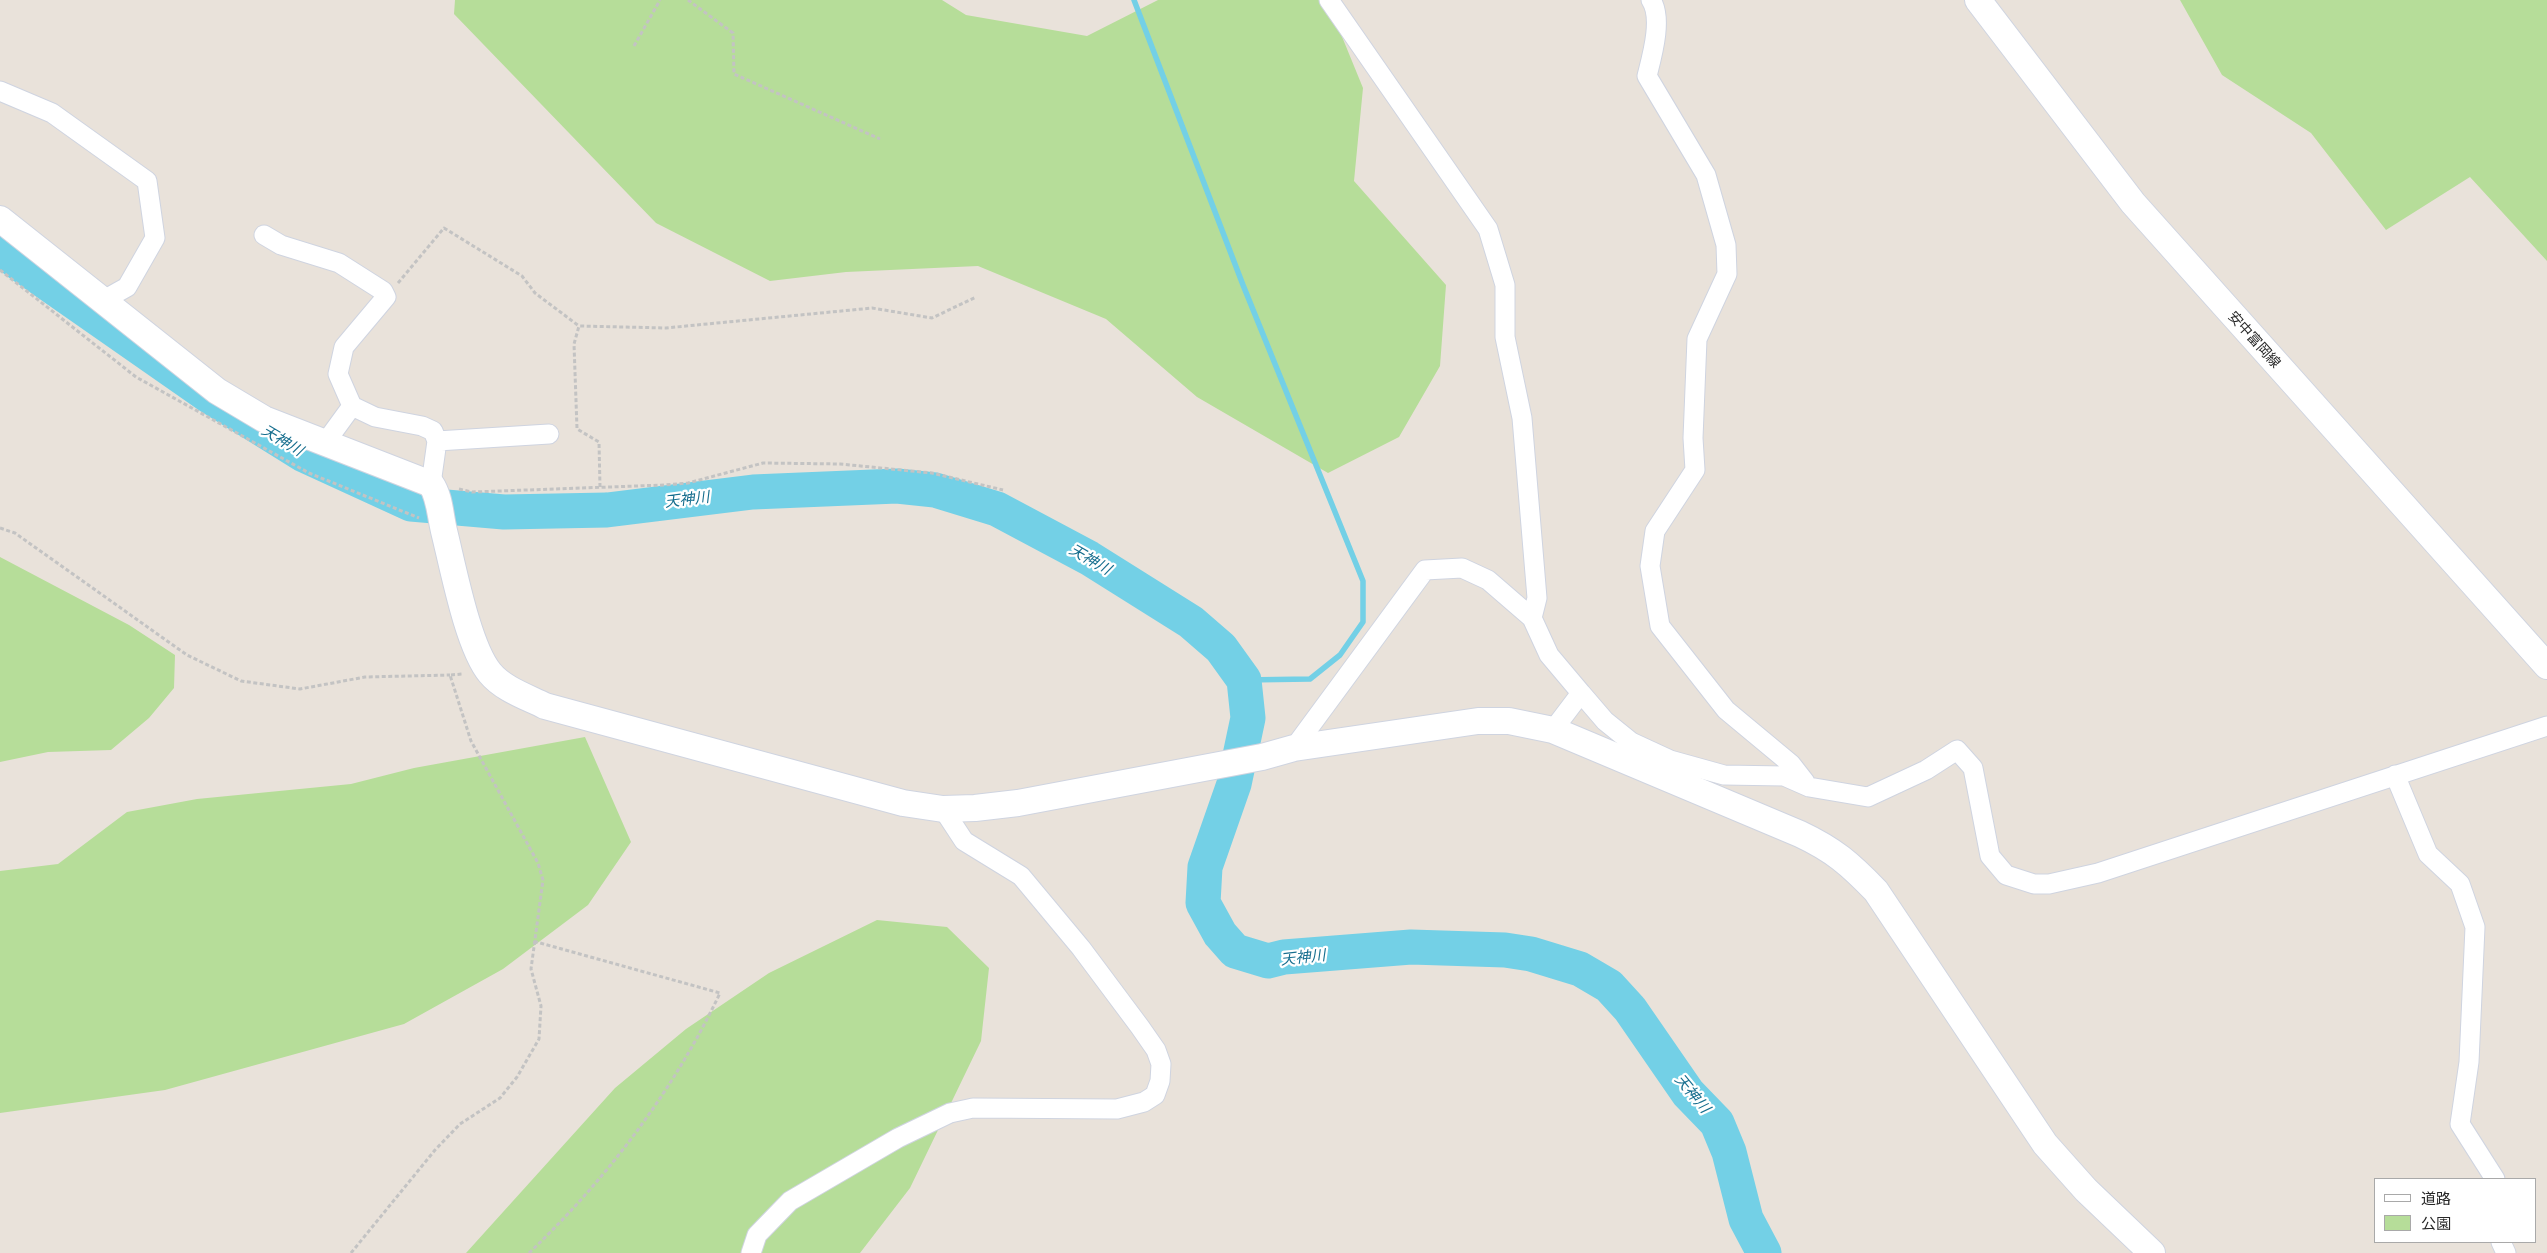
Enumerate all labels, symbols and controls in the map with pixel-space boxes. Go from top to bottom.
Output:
street label: 安中富岡線 [2224,308,2284,372]
water label: 天神川 [258,422,306,460]
water label: 天神川 [664,488,710,512]
water label: 天神川 [1066,541,1114,579]
water label: 天神川 [1280,947,1326,969]
water label: 天神川 [1671,1071,1713,1117]
legend [2374,1178,2537,1243]
text: 道路 [2421,1189,2451,1208]
text: 公園 [2421,1214,2451,1233]

